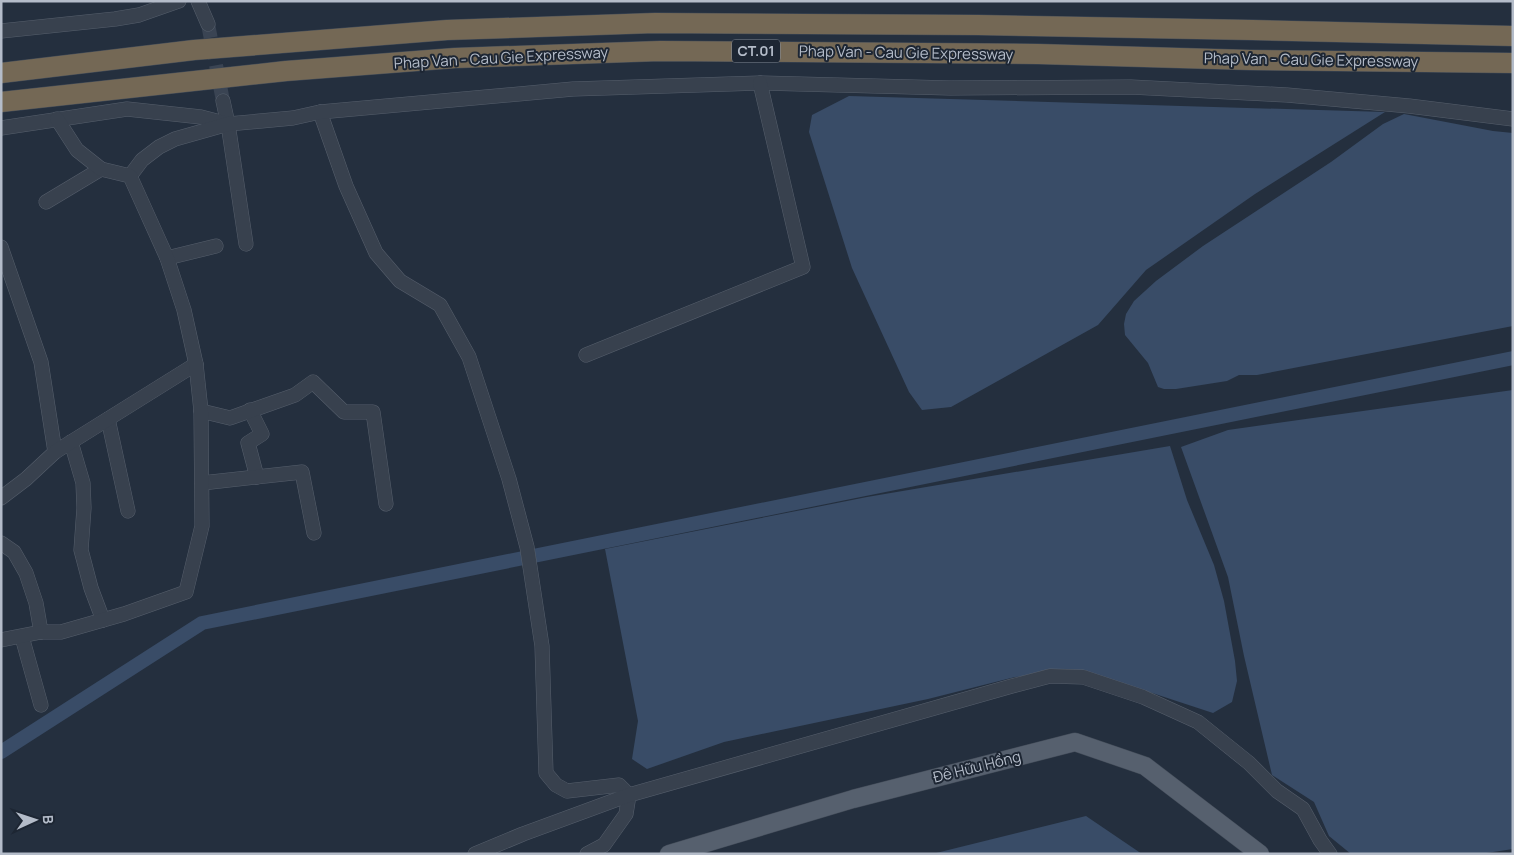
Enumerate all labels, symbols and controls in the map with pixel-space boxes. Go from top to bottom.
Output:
road number: CT.01 [732,40,780,62]
street label: Phap Van - Cau Gie Expressway [799,40,1014,65]
street label: Phap Van - Cau Gie Expressway [393,41,609,74]
street label: Phap Van - Cau Gie Expressway [1204,47,1419,72]
street label: Đê Hữu Hồng [931,745,1023,788]
north arrow [10,795,60,845]
text: B [39,814,58,824]

